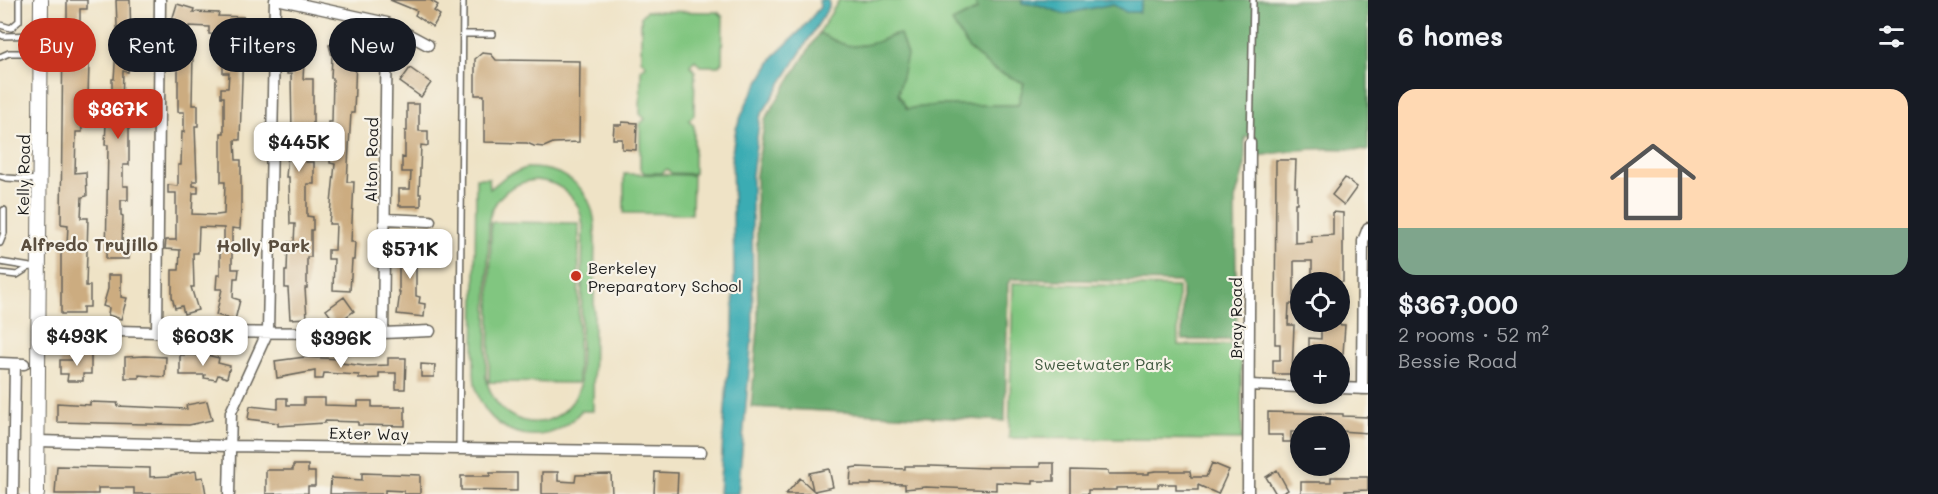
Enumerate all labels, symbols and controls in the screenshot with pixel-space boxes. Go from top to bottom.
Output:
chip: Buy [18,18,96,72]
chip: Rent [108,18,197,72]
chip: Filters [209,18,317,72]
chip: New [329,18,416,72]
text: 6 homes [1398,19,1503,53]
icon: filters [1875,20,1908,53]
pin: $367K [76,89,160,140]
text: $367K [88,95,148,121]
street label: Alton Road [360,117,382,203]
pin: $445K [257,122,341,173]
text: $445K [268,128,330,154]
icon: home [1599,128,1707,236]
street label: Kelly Road [12,134,34,216]
pin: $571K [368,229,452,280]
district label: Alfredo Trujillo [20,232,158,256]
district label: Holly Park [216,233,310,257]
text: $571K [381,235,439,261]
place label: Berkeley Preparatory School [588,257,742,296]
marker: Berkeley Preparatory School [569,269,583,283]
map controls [1290,272,1350,476]
button: locate [1290,272,1350,332]
street label: Bray Road [1225,277,1246,359]
text: $367,000 [1398,287,1518,321]
pin: $493K [35,316,119,367]
pin: $603K [161,316,245,367]
pin: $396K [299,318,383,369]
text: 2 rooms · 52 m² [1398,321,1549,347]
text: $493K [46,322,108,348]
text: $603K [172,322,234,348]
text: $396K [310,324,372,350]
button: + [1290,344,1350,404]
text: Bessie Road [1398,347,1517,373]
park label: Sweetwater Park [1034,353,1172,374]
button: − [1290,416,1350,476]
street label: Exter Way [329,422,409,444]

